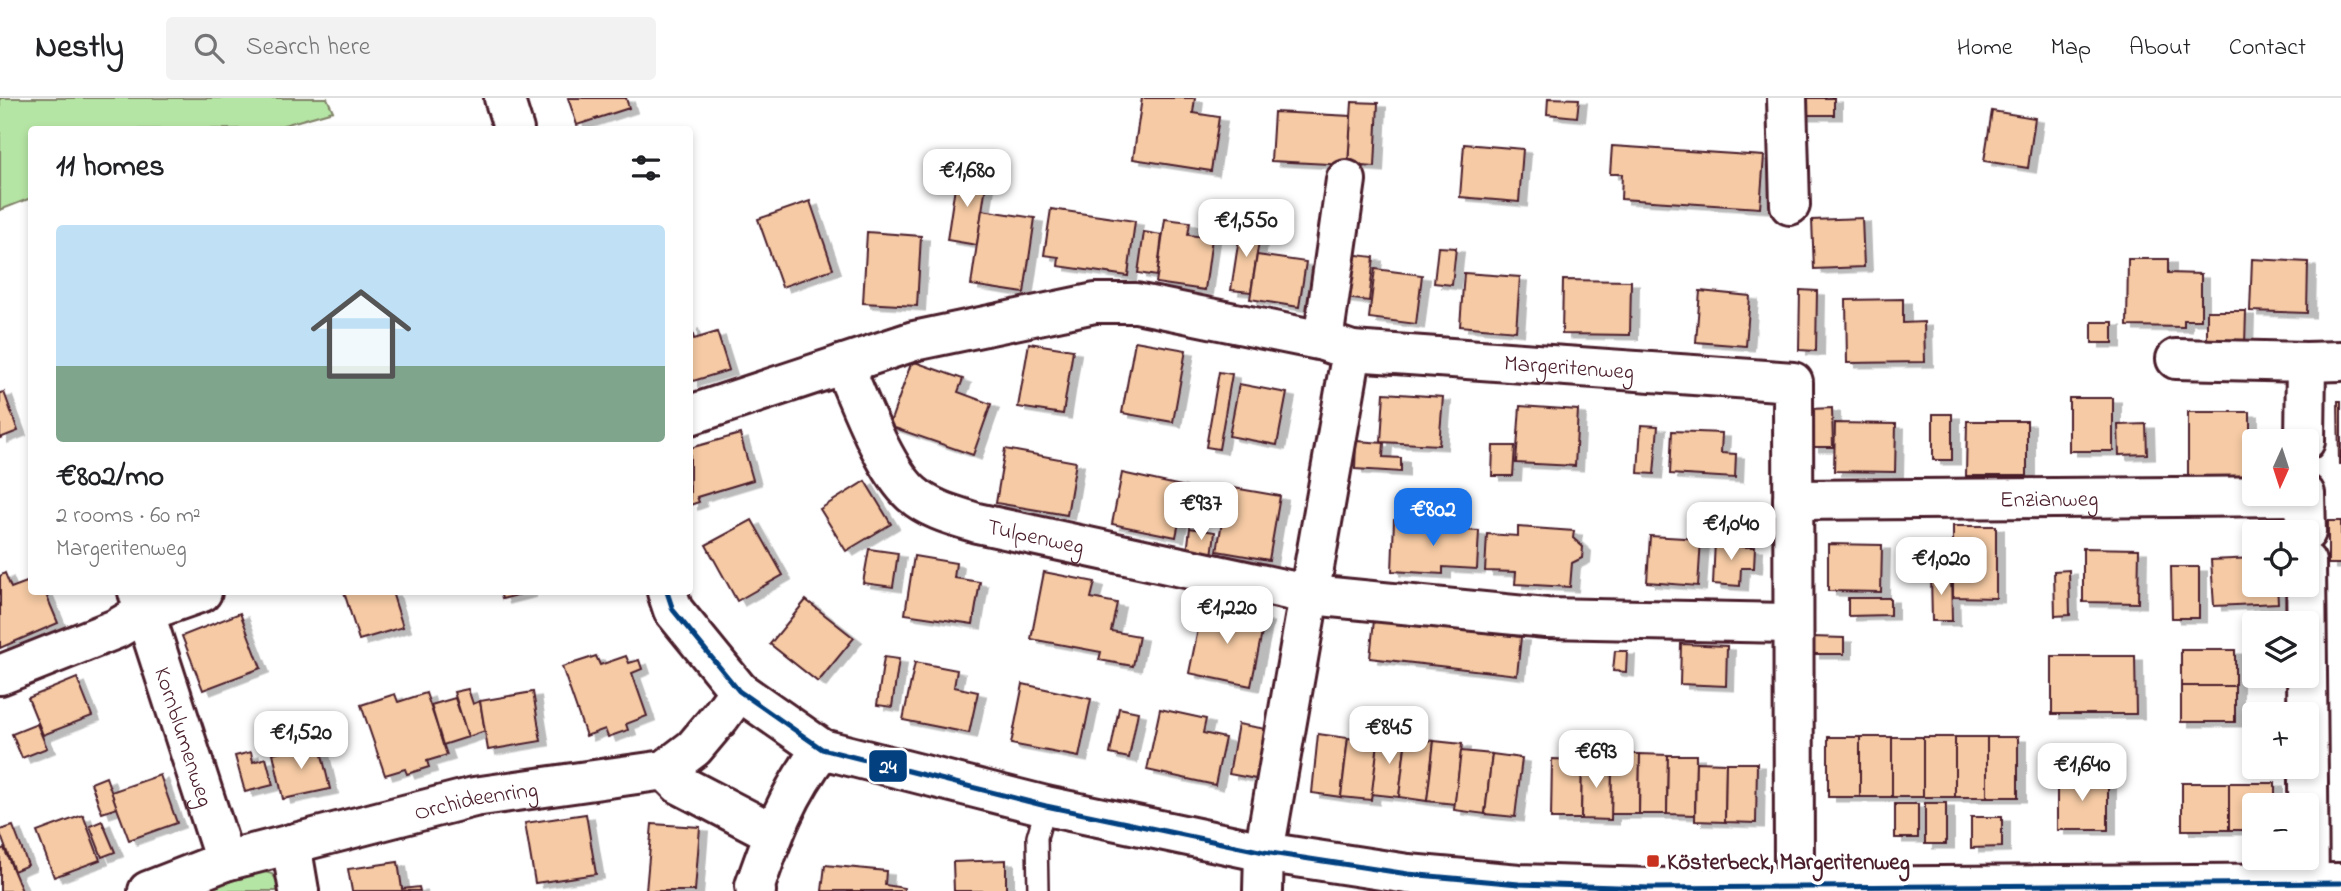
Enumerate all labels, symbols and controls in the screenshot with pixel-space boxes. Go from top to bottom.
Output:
search box [166,17,656,80]
text: Nestly [35,24,124,72]
icon: search [190,29,228,67]
text: Search here [246,29,370,67]
text: Home [1957,31,2013,66]
text: Map [2051,31,2091,66]
text: About [2129,31,2191,66]
text: Contact [2229,31,2306,66]
text: 11 homes [56,146,164,190]
icon: filters [627,149,665,187]
pin: €1,680 [910,150,1024,209]
text: €1,680 [939,155,995,188]
pin: €1,550 [1189,200,1303,259]
text: €1,550 [1214,205,1278,238]
icon: home [298,271,424,397]
street label: Margeritenweg [1503,348,1635,391]
north arrow [2242,429,2319,506]
map controls [2242,429,2319,870]
text: €802/mo [56,456,164,500]
pin: €937 [1160,482,1242,542]
street label: Enzianweg [2000,484,2098,518]
text: €937 [1180,488,1222,521]
pin: €802 [1392,489,1474,548]
text: €802 [1410,494,1456,527]
text: 2 rooms · 60 m² [56,500,201,533]
pin: €1,040 [1674,503,1788,562]
text: €1,040 [1703,508,1759,541]
street label: Tulpenweg [984,512,1087,566]
button: locate [2242,520,2319,597]
text: Margeritenweg [56,533,187,566]
pin: €1,020 [1884,538,1998,597]
text: €1,020 [1912,543,1970,576]
pin: €1,220 [1170,587,1284,646]
text: €1,220 [1197,592,1257,625]
button: layers [2242,611,2319,688]
street label: Kornblumenweg [144,663,220,812]
button: + [2242,702,2319,779]
pin: €845 [1348,706,1430,766]
pin: €1,520 [244,712,358,771]
text: €845 [1365,712,1413,745]
text: €1,520 [270,717,332,750]
pin: €693 [1555,730,1637,790]
text: €693 [1575,736,1617,769]
pin: €1,640 [2025,744,2139,803]
line badge: 24 [868,749,908,783]
text: €1,640 [2054,749,2110,782]
text: 24 [878,755,897,782]
street label: Orchideenring [411,774,540,831]
button: − [2242,793,2319,870]
place label: Kösterbeck, Margeritenweg [1667,847,1910,882]
marker: Kösterbeck, Margeritenweg [1645,853,1661,869]

